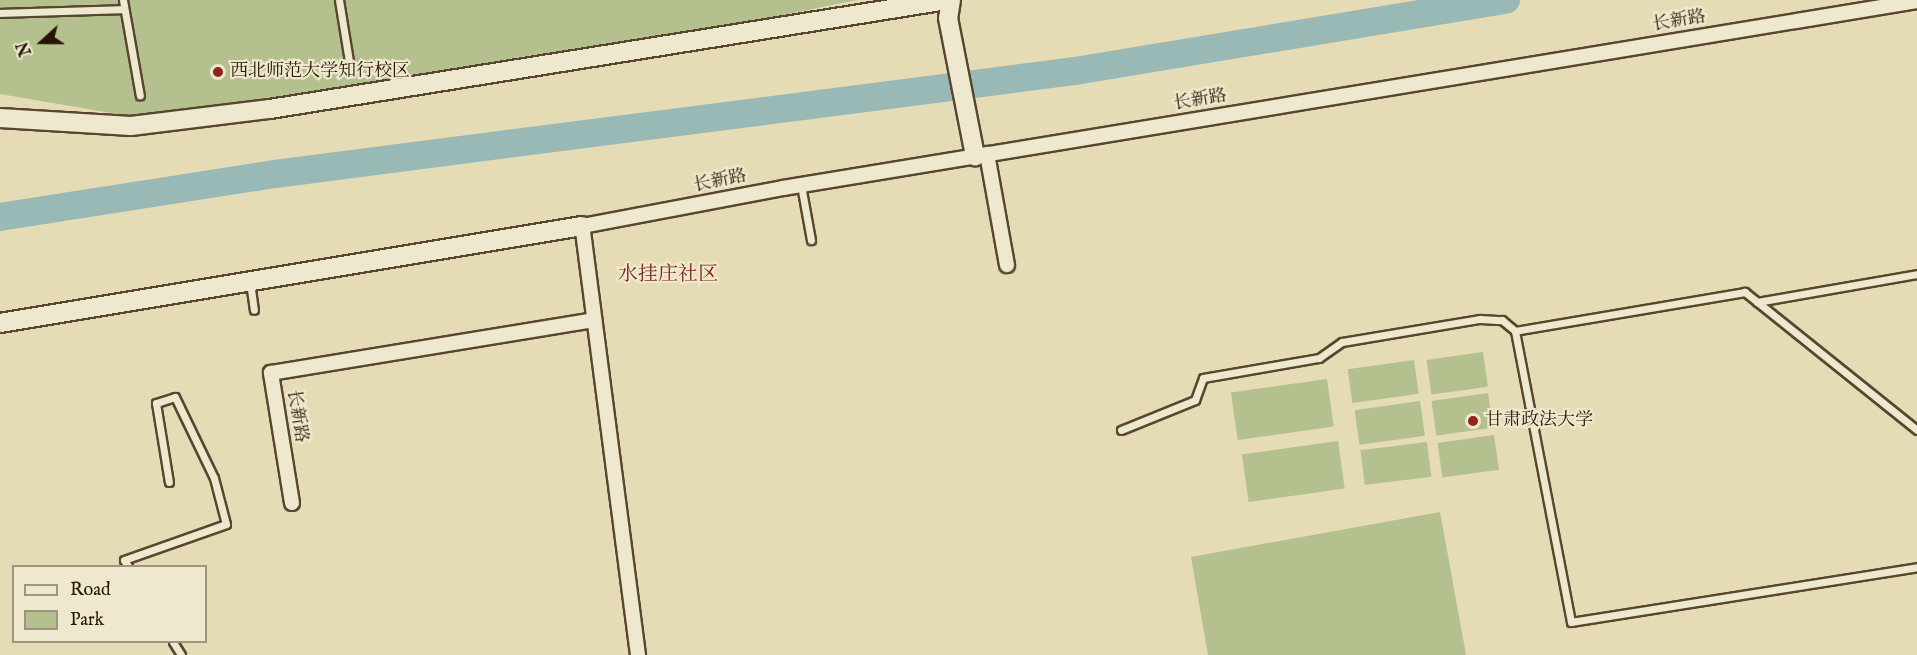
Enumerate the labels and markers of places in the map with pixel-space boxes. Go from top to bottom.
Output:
place label: 西北师范大学知行校区 [230,61,410,83]
marker: 西北师范大学知行校区 [211,65,225,79]
place label: 甘肃政法大学 [1485,410,1593,432]
marker: 甘肃政法大学 [1466,414,1480,428]

